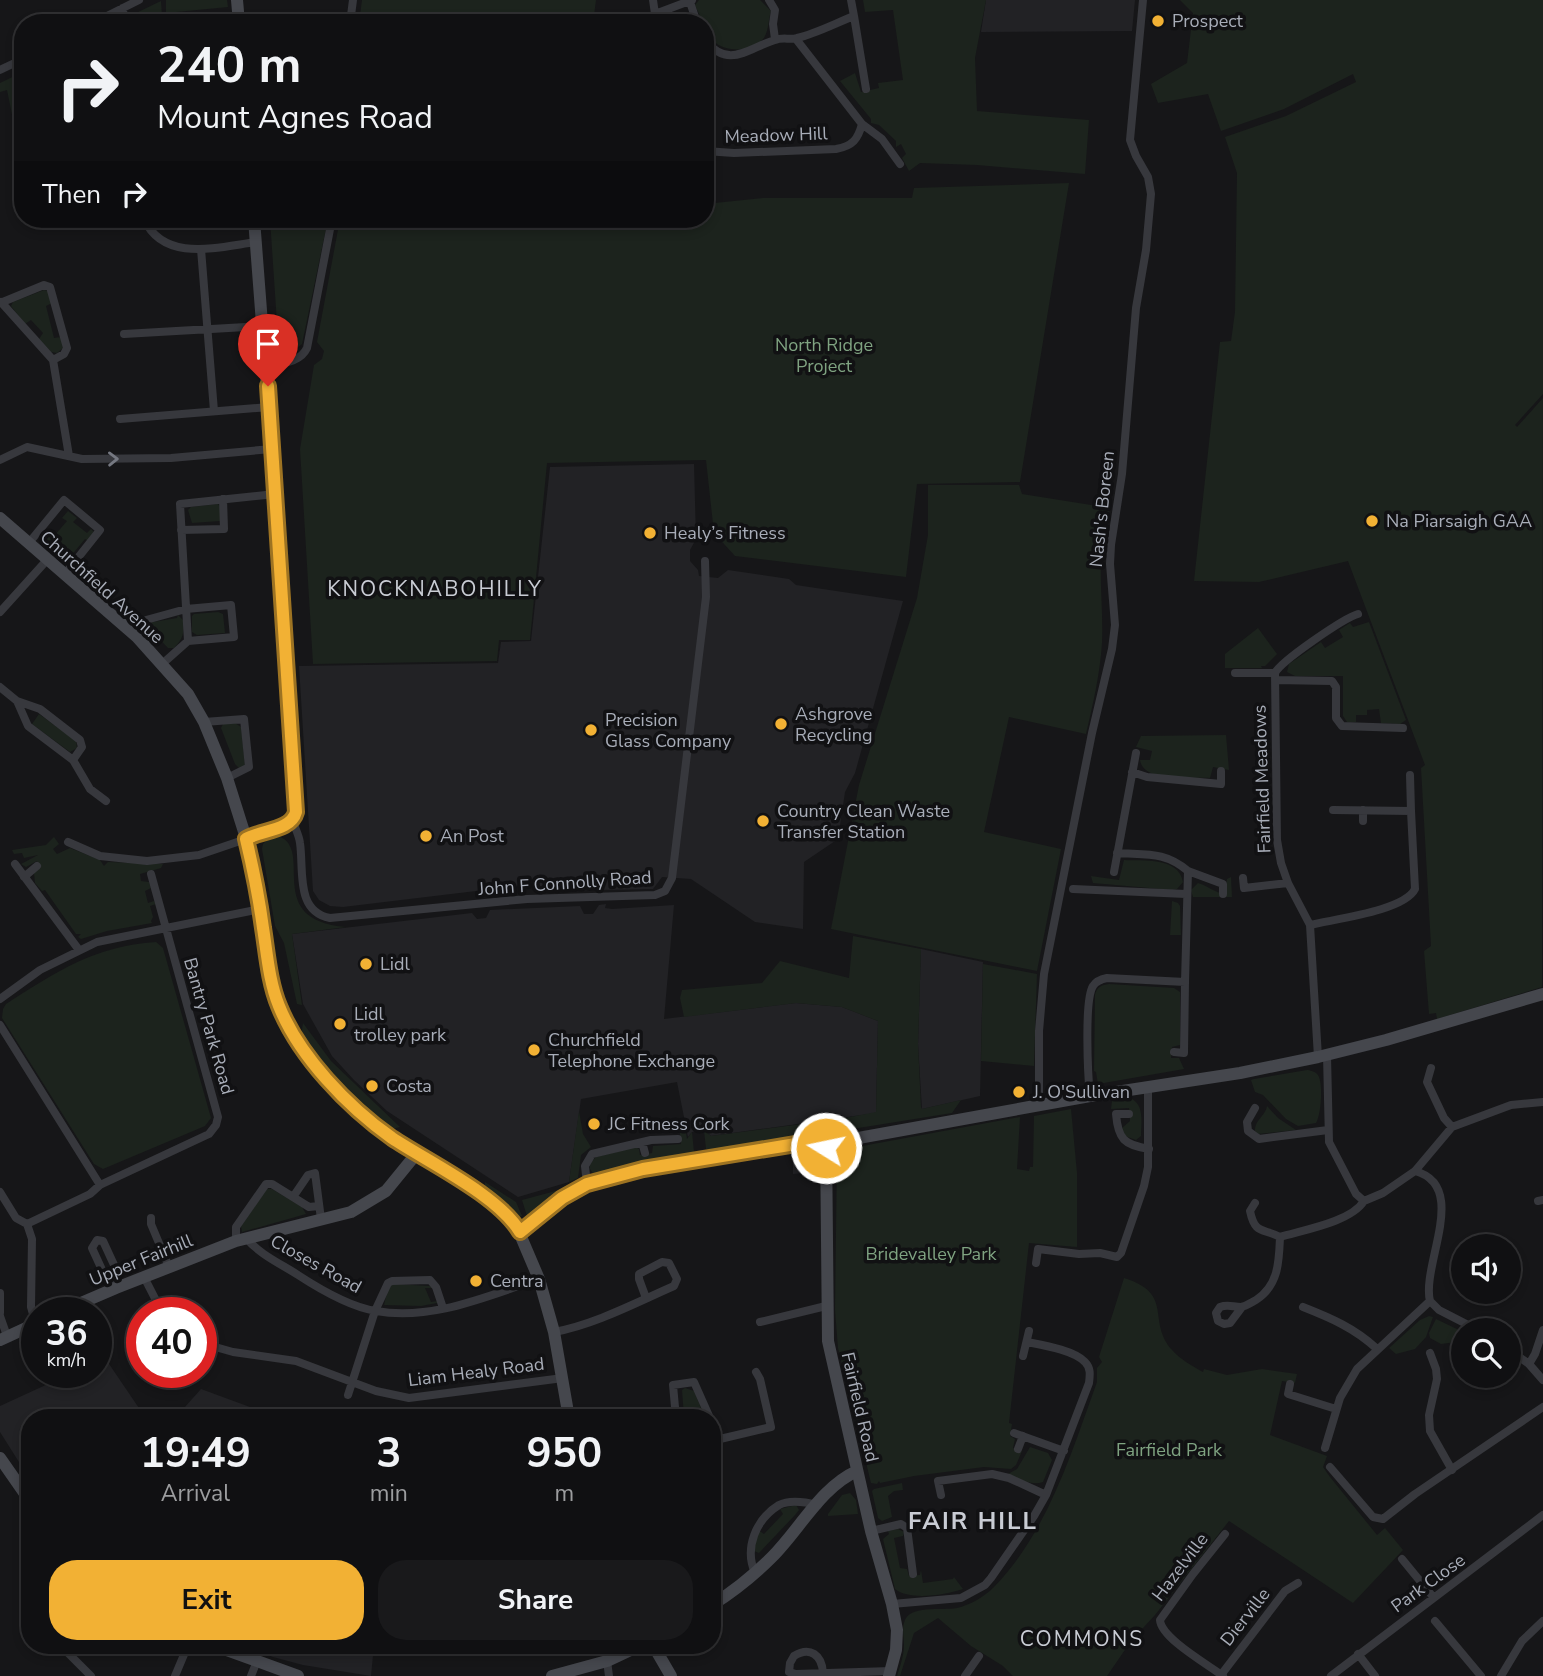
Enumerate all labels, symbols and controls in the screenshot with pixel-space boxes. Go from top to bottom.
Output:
place label: Prospect [1172,9,1244,33]
marker: Prospect [1150,13,1166,29]
text: 240 m [157,32,301,99]
icon: right [42,42,133,133]
text: Mount Agnes Road [157,96,433,139]
street label: Meadow Hill [724,121,829,149]
icon: right [115,175,153,213]
text: Then [42,177,101,212]
pin [238,314,298,386]
icon: arrive [249,325,287,363]
park label: North Ridge Project [775,333,873,378]
street label: Nash's Boreen [1084,450,1120,568]
one-way arrow [108,451,119,466]
place label: Na Piarsaigh GAA [1386,509,1532,533]
marker: Na Piarsaigh GAA [1364,513,1380,529]
place label: Healy’s Fitness [664,521,786,545]
street label: Churchfield Avenue [35,525,169,649]
marker: Healy’s Fitness [642,525,658,541]
district label: KNOCKNABOHILLY [327,575,543,603]
place label: Ashgrove Recycling [795,702,873,747]
street label: Fairfield Meadows [1247,704,1277,854]
place label: Precision Glass Company [605,708,732,753]
marker: Ashgrove Recycling [773,716,789,732]
marker: Precision Glass Company [583,722,599,738]
place label: Country Clean Waste Transfer Station [777,799,950,844]
marker: Country Clean Waste Transfer Station [755,813,771,829]
place label: An Post [440,824,505,848]
marker: An Post [418,828,434,844]
street label: John F Connolly Road [477,865,652,901]
place label: Lidl [380,952,410,976]
street label: Bantry Park Road [178,955,240,1097]
marker: Lidl [358,956,374,972]
place label: Lidl trolley park [354,1002,447,1047]
marker: Lidl trolley park [332,1016,348,1032]
place label: Churchfield Telephone Exchange [548,1028,715,1073]
marker: Churchfield Telephone Exchange [526,1042,542,1058]
place label: Costa [386,1074,432,1098]
marker: Costa [364,1078,380,1094]
place label: J. O'Sullivan [1032,1080,1130,1104]
marker: J. O'Sullivan [1011,1084,1027,1100]
position arrow [789,1111,863,1185]
place label: JC Fitness Cork [607,1112,731,1136]
marker: JC Fitness Cork [586,1116,602,1132]
street label: Upper Fairhill [86,1228,197,1292]
street label: Closes Road [266,1229,366,1299]
map controls [1451,1234,1521,1388]
button: sound [1451,1234,1521,1304]
park label: Bridevalley Park [865,1242,998,1266]
place label: Centra [490,1269,543,1293]
marker: Centra [468,1273,484,1289]
speed limit sign: 40 [126,1297,217,1388]
text: 36 [45,1310,88,1357]
button: search [1451,1318,1521,1388]
text: km/h [47,1348,86,1372]
street label: Fairfield Road [836,1350,884,1464]
street label: Liam Healy Road [406,1352,546,1392]
text: 19:49 [140,1425,251,1482]
text: 3 [376,1425,401,1482]
text: 950 [527,1425,602,1482]
park label: Fairfield Park [1116,1438,1223,1462]
text: Arrival [161,1478,230,1509]
text: min [370,1478,408,1509]
text: m [555,1478,574,1509]
district label: FAIR HILL [908,1505,1038,1537]
street label: Hazelville [1146,1528,1214,1606]
street label: Park Close [1386,1548,1470,1618]
button: Exit [49,1560,364,1640]
button: Share [378,1560,693,1640]
street label: Dierville [1215,1583,1275,1651]
district label: COMMONS [1020,1625,1144,1653]

